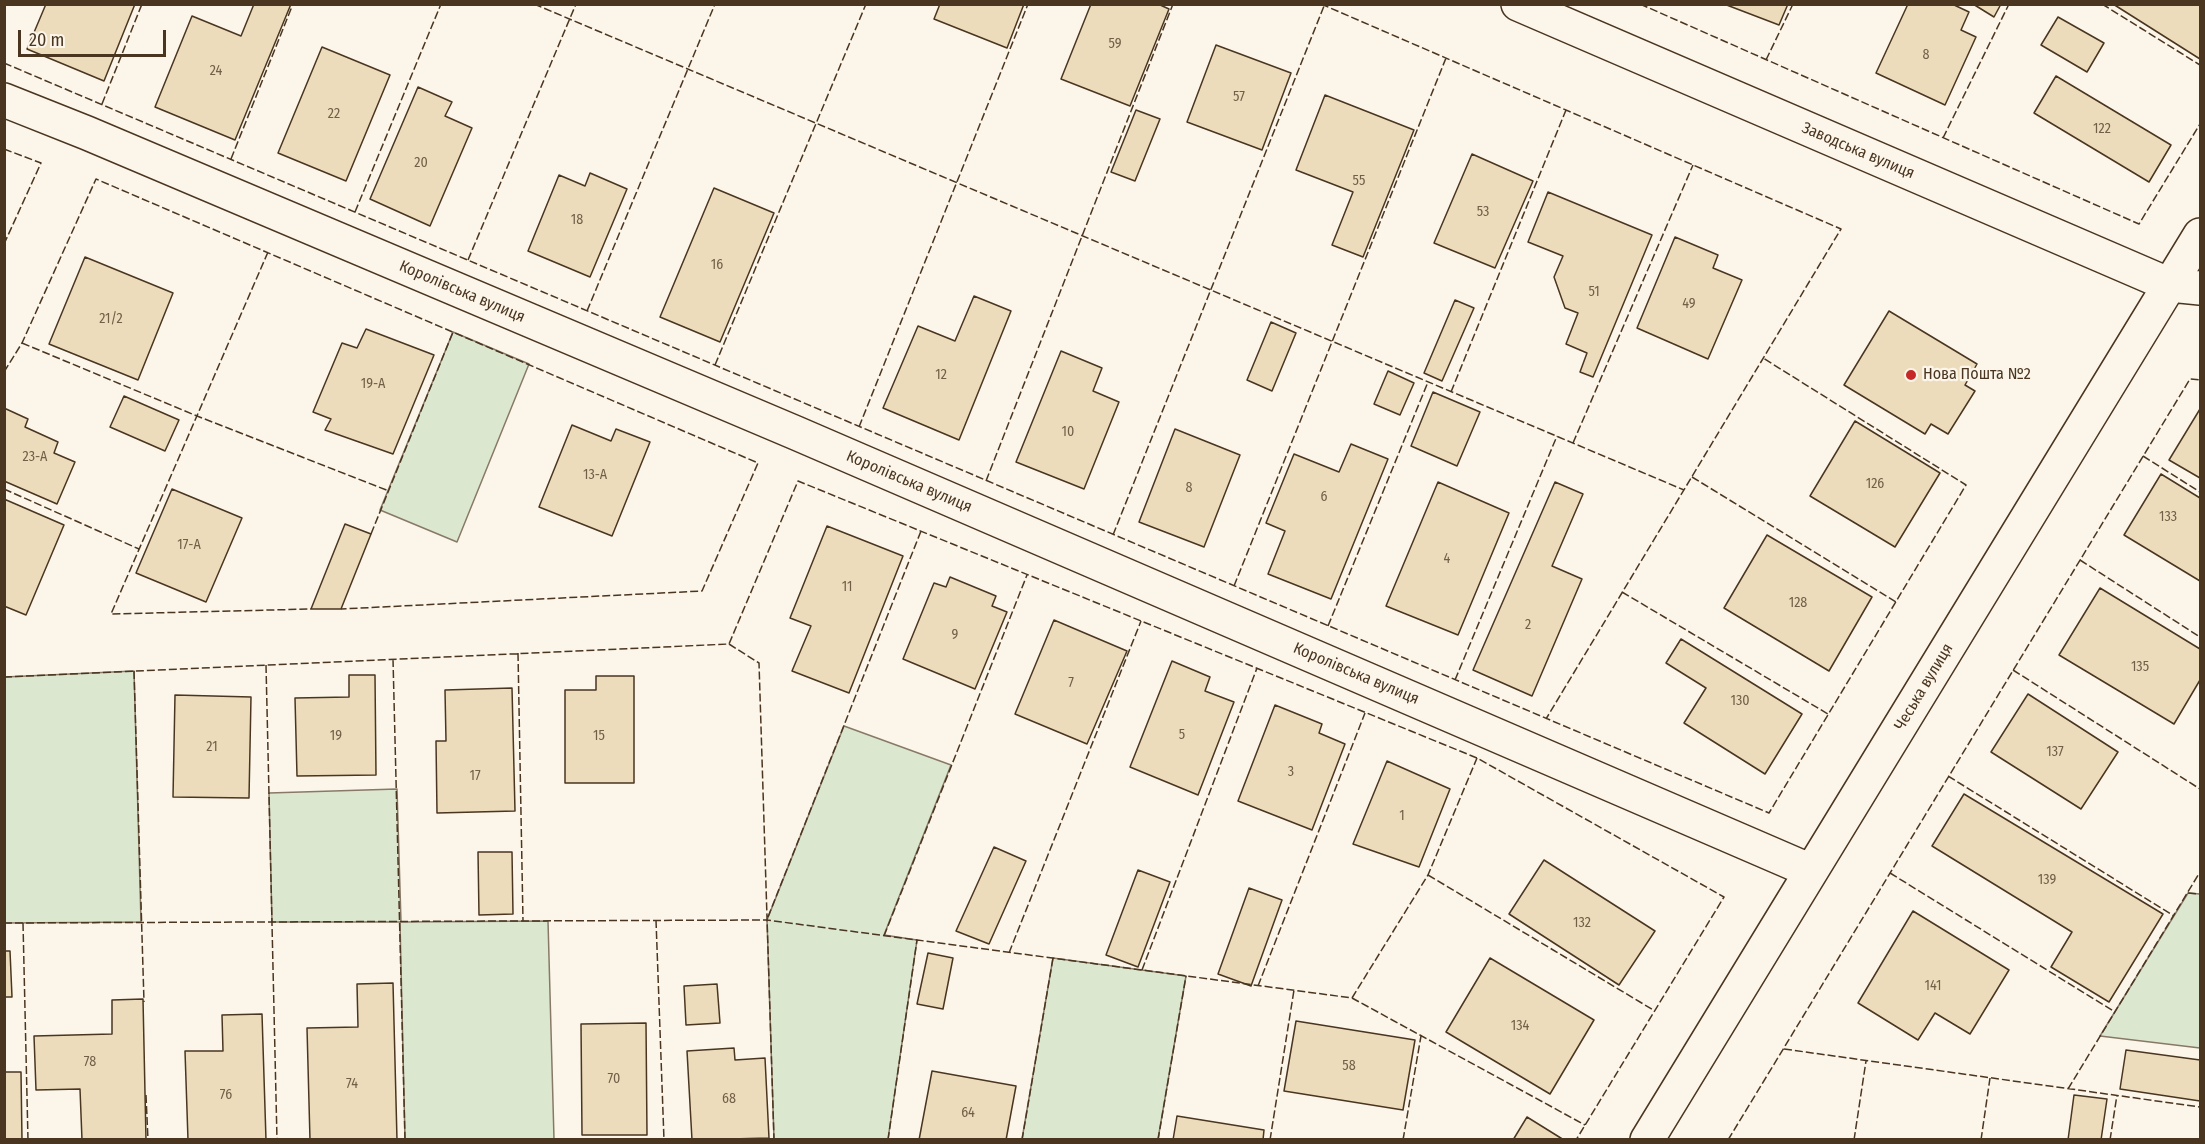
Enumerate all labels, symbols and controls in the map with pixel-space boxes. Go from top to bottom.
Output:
scale bar [21,18,170,56]
text: 20 m [29,29,64,51]
house number: 59 [1108,36,1122,52]
house number: 8 [1923,47,1929,63]
house number: 24 [210,63,222,79]
house number: 57 [1233,89,1245,105]
house number: 22 [328,106,340,122]
street label: Заводська вулиця [1799,119,1917,183]
house number: 122 [2093,121,2111,137]
house number: 20 [414,155,428,171]
house number: 55 [1353,173,1365,189]
house number: 53 [1477,204,1489,220]
house number: 18 [571,212,583,228]
street label: Королівська вулиця [396,257,528,327]
house number: 16 [711,257,723,273]
house number: 51 [1588,284,1600,300]
house number: 49 [1682,296,1696,312]
house number: 21/2 [99,311,123,327]
place label: Нова Пошта №2 [1923,365,2031,385]
house number: 12 [935,367,947,383]
marker: Нова Пошта №2 [1904,368,1918,382]
house number: 19-А [361,376,385,392]
house number: 10 [1062,424,1074,440]
street label: Королівська вулиця [843,447,975,517]
house number: 23-А [23,449,47,465]
house number: 13-А [583,467,607,483]
house number: 126 [1866,476,1884,492]
house number: 8 [1186,480,1192,496]
house number: 6 [1321,489,1327,505]
house number: 133 [2159,509,2177,525]
house number: 17-А [177,537,201,553]
house number: 4 [1444,551,1450,567]
house number: 11 [842,579,852,595]
house number: 128 [1789,595,1807,611]
house number: 2 [1525,617,1531,633]
house number: 9 [952,627,958,643]
street label: Королівська вулиця [1290,639,1422,709]
street label: Чеська вулиця [1891,640,1957,734]
house number: 135 [2131,659,2149,675]
house number: 7 [1068,675,1074,691]
house number: 130 [1730,693,1750,709]
house number: 5 [1179,727,1185,743]
house number: 19 [330,728,342,744]
house number: 15 [593,728,605,744]
house number: 21 [206,739,218,755]
house number: 137 [2046,744,2064,760]
house number: 3 [1288,764,1294,780]
house number: 17 [469,768,481,784]
house number: 1 [1399,808,1405,824]
house number: 139 [2038,872,2056,888]
house number: 132 [1573,915,1591,931]
house number: 141 [1925,978,1941,994]
house number: 134 [1511,1018,1529,1034]
house number: 78 [84,1054,96,1070]
house number: 58 [1342,1058,1356,1074]
house number: 70 [608,1071,620,1087]
house number: 74 [346,1076,358,1092]
house number: 76 [220,1087,232,1103]
house number: 68 [722,1091,736,1107]
house number: 64 [961,1105,975,1121]

